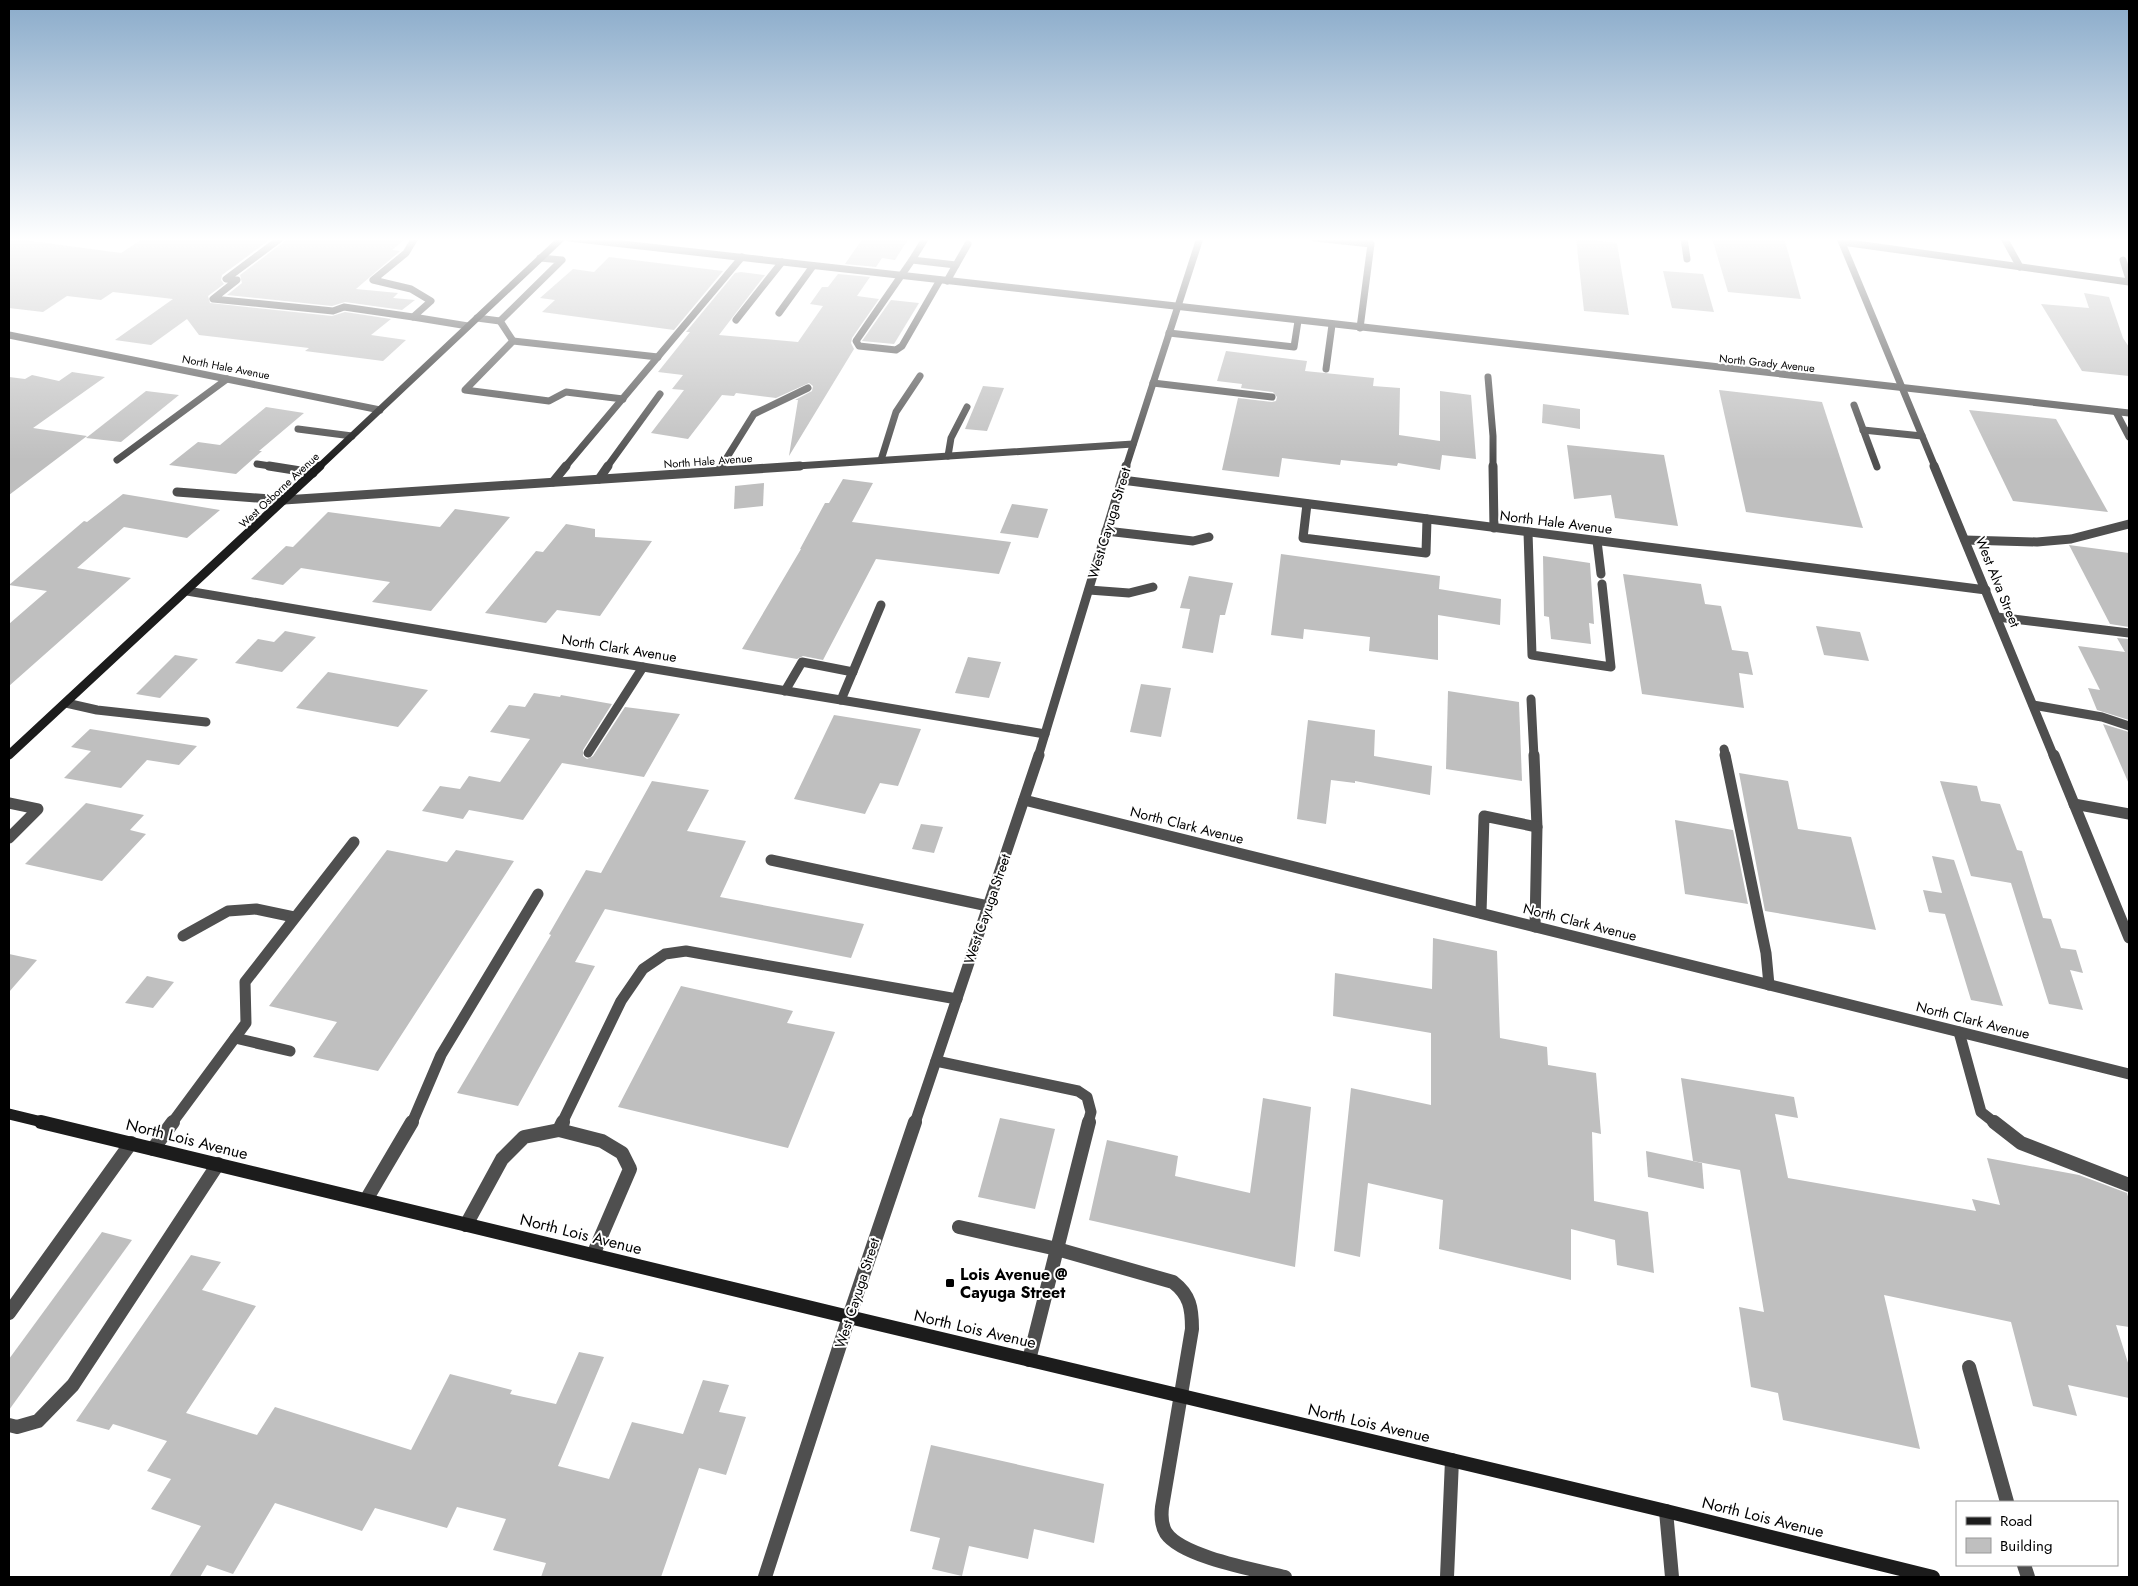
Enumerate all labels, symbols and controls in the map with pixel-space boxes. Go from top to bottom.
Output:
street label: North Grady Avenue [1718,350,1816,376]
street label: North Hale Avenue [181,351,272,383]
street label: West Osborne Avenue [235,448,323,531]
street label: North Hale Avenue [663,450,753,472]
street label: West Cayuga Street [1083,464,1136,581]
street label: North Hale Avenue [1499,505,1613,539]
street label: West Alva Street [1971,534,2026,631]
street label: North Clark Avenue [560,629,678,667]
street label: North Clark Avenue [1128,801,1246,849]
street label: West Cayuga Street [959,851,1015,967]
street label: North Clark Avenue [1521,898,1639,946]
street label: North Clark Avenue [1914,996,2032,1044]
street label: North Lois Avenue [124,1113,250,1165]
street label: North Lois Avenue [518,1208,644,1260]
street label: West Cayuga Street [830,1235,885,1351]
place label: Lois Avenue @ Cayuga Street [960,1263,1068,1304]
marker: Lois Avenue @ Cayuga Street [944,1277,956,1289]
street label: North Lois Avenue [912,1304,1038,1354]
street label: North Lois Avenue [1306,1398,1432,1448]
street label: North Lois Avenue [1700,1491,1826,1543]
legend [1956,1501,2118,1566]
text: Road [2000,1510,2032,1532]
text: Building [2000,1535,2052,1557]

